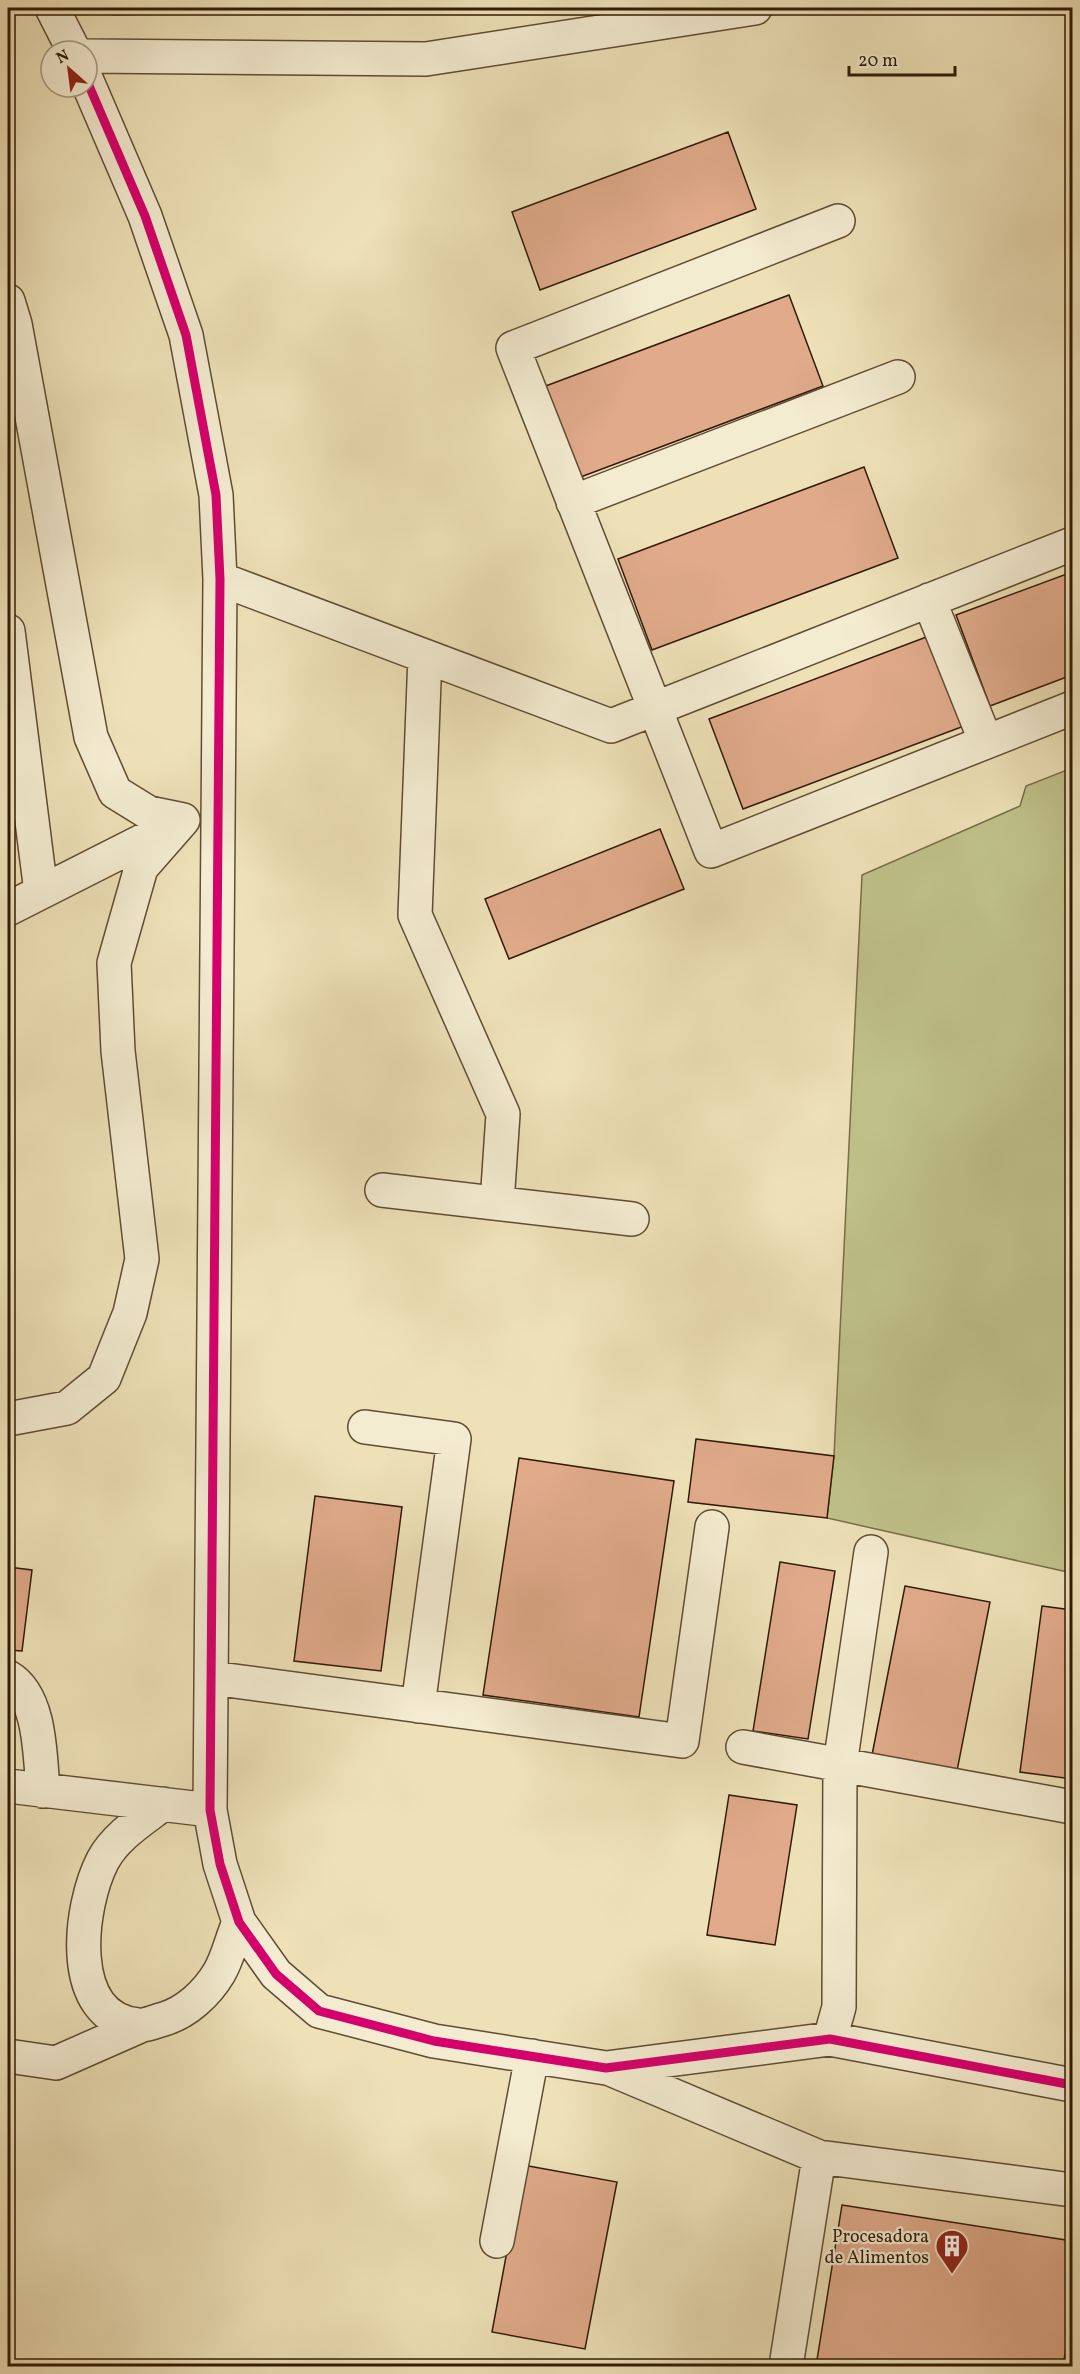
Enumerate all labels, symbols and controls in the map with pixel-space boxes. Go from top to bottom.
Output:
north arrow [39,39,99,99]
scale bar [849,39,956,77]
text: N [53,45,74,70]
text: 20 m [858,49,898,74]
place label: Procesadora de Alimentos [825,2225,929,2271]
building icon: Procesadora de Alimentos [934,2228,970,2275]

